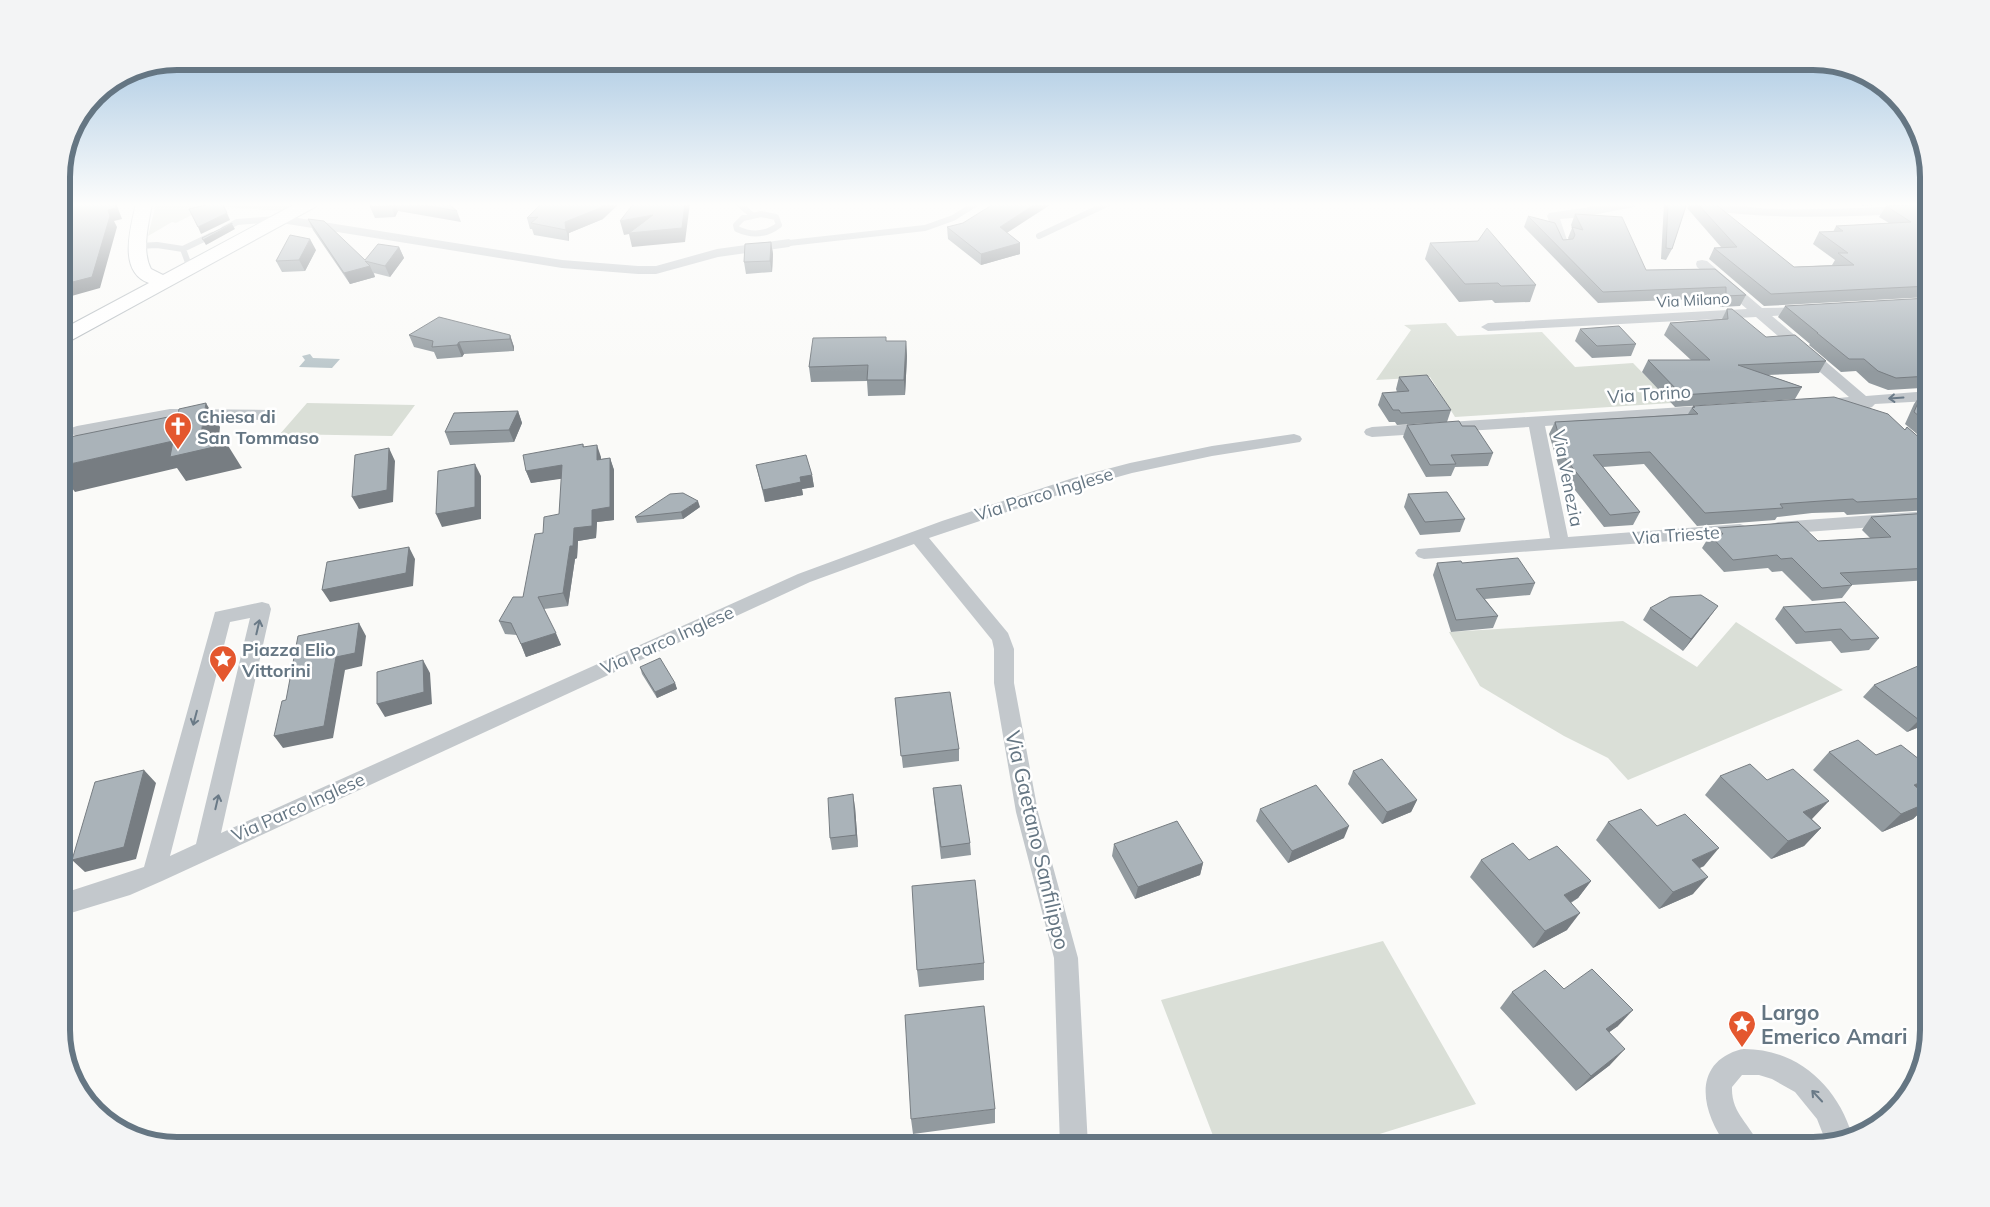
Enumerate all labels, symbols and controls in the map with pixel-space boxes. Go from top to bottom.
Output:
street label: Via Milano [1656,289,1730,311]
street label: Via Torino [1606,380,1692,408]
one-way arrow [1888,394,1904,403]
place label: Chiesa di San Tommaso [197,405,319,449]
church icon: Chiesa di San Tommaso [163,411,193,450]
street label: Via Venezia [1547,428,1589,528]
street label: Via Parco Inglese [972,462,1116,526]
street label: Via Trieste [1632,520,1720,550]
street label: Via Parco Inglese [597,600,737,680]
one-way arrow [254,619,263,635]
place label: Piazza Elio Vittorini [241,638,336,682]
place icon: Piazza Elio Vittorini [208,644,238,683]
one-way arrow [190,710,199,726]
street label: Via Gaetano Sanfilippo [1000,728,1076,952]
street label: Via Parco Inglese [228,767,368,847]
one-way arrow [213,794,222,810]
place label: Largo Emerico Amari [1761,999,1908,1049]
place icon: Largo Emerico Amari [1727,1009,1757,1048]
one-way arrow [1812,1090,1823,1103]

